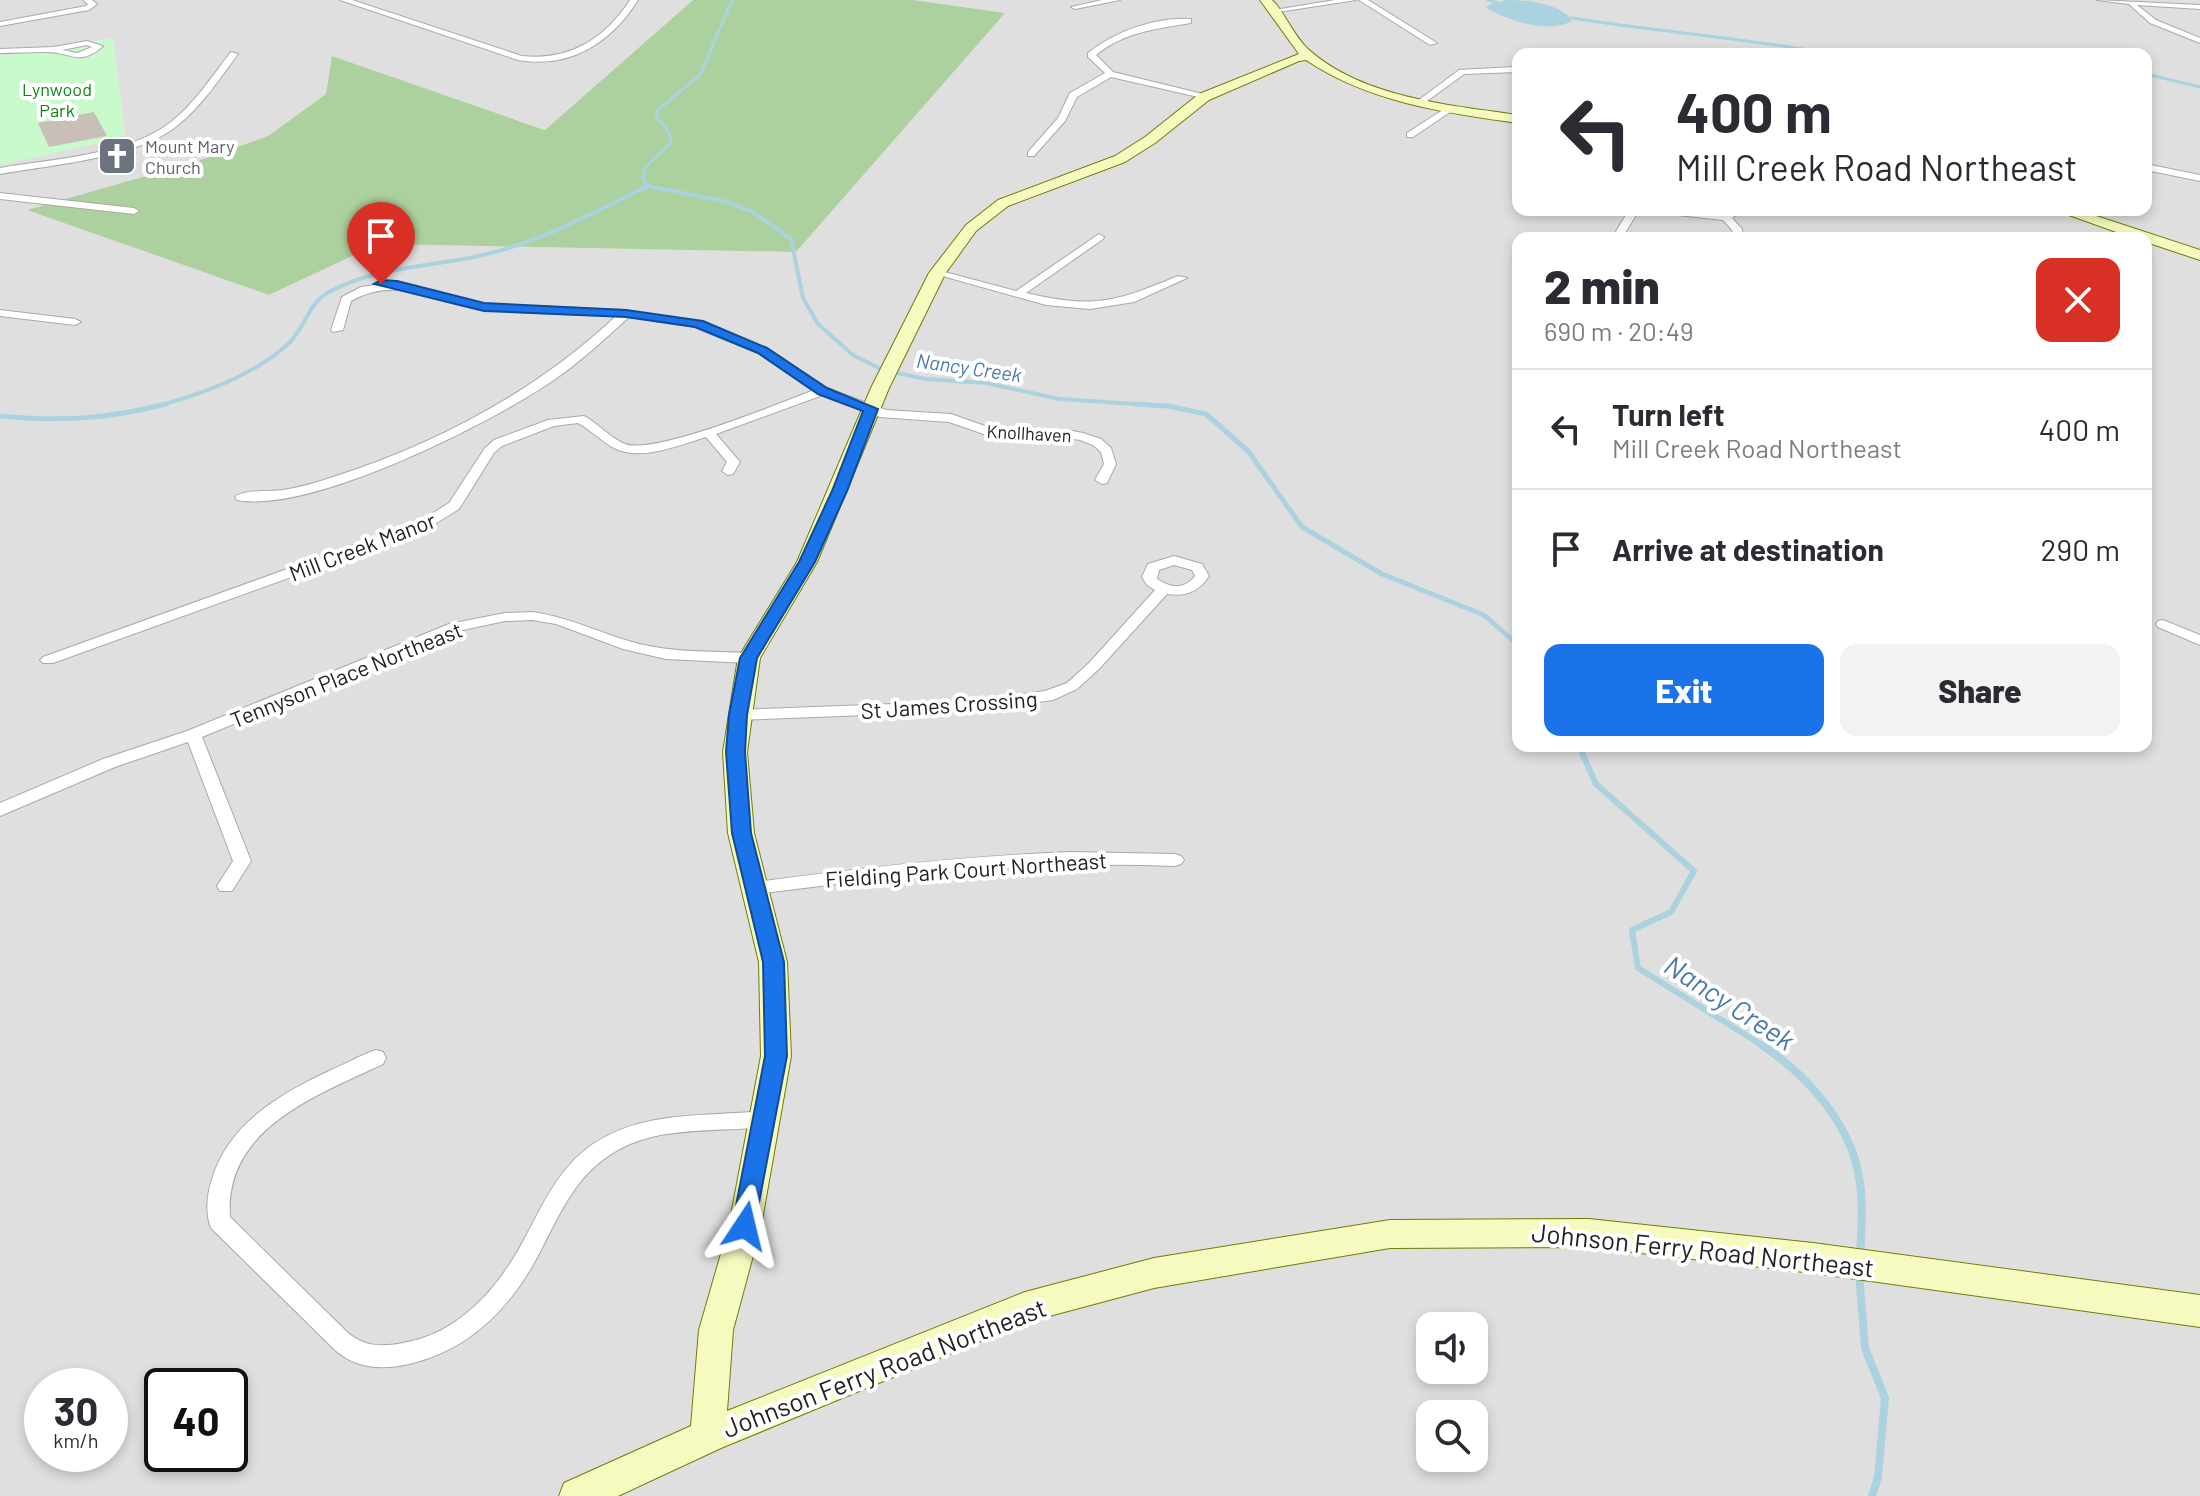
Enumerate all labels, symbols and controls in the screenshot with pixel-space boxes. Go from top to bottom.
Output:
text: 400 m [1676,77,1832,144]
park label: Lynwood Park [22,78,92,121]
icon: left [1544,80,1648,184]
church icon: Mount Mary Church [96,135,138,177]
place label: Mount Mary Church [145,135,235,178]
text: Mill Creek Road Northeast [1676,145,2077,188]
pin [347,202,415,284]
icon: arrive [359,214,403,258]
text: 2 min [1544,256,1660,314]
button: close [2036,258,2120,342]
text: 690 m · 20:49 [1544,315,1694,346]
water label: Nancy Creek [915,348,1023,386]
text: Turn left [1612,396,1725,432]
icon: left [1544,407,1588,451]
text: 400 m [2039,411,2120,447]
street label: Knollhaven [986,420,1072,446]
text: Mill Creek Road Northeast [1612,432,1902,463]
street label: Mill Creek Manor [285,506,439,586]
icon: arrive [1544,527,1588,571]
text: Arrive at destination [1612,531,1884,567]
text: 290 m [2041,531,2120,567]
street label: Tennyson Place Northeast [226,616,466,732]
button: Exit [1544,644,1824,736]
button: Share [1840,644,2120,736]
street label: St James Crossing [860,685,1038,723]
street label: Fielding Park Court Northeast [824,846,1108,892]
water label: Nancy Creek [1659,947,1802,1057]
position arrow [703,1184,787,1268]
street label: Johnson Ferry Road Northeast [1530,1216,1876,1282]
street label: Johnson Ferry Road Northeast [718,1291,1050,1443]
map controls [1416,1312,1488,1472]
button: sound [1416,1312,1488,1384]
speed limit sign: 40 [144,1368,248,1472]
text: 30 [54,1386,98,1434]
button: search [1416,1400,1488,1472]
text: km/h [53,1428,99,1452]

